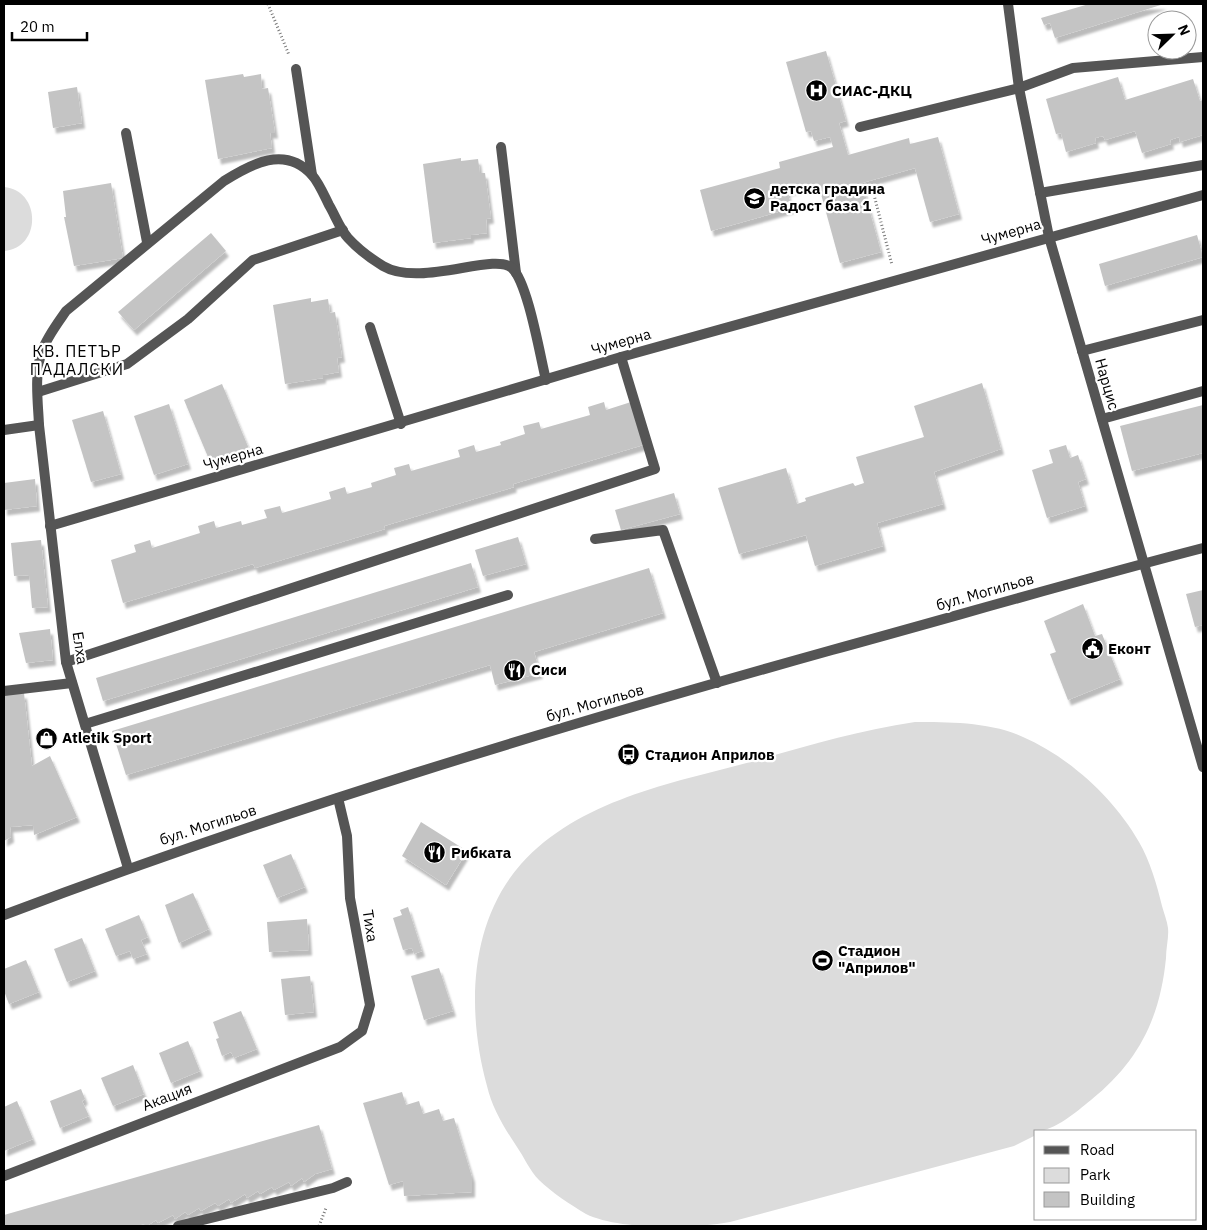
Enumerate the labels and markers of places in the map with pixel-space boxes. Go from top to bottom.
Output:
hospital icon: СИАС-ДКЦ [804,79,828,103]
place label: СИАС-ДКЦ [832,81,912,100]
place label: детска градина Радост база 1 [770,179,886,215]
school or university icon: детска градина Радост база 1 [742,186,766,210]
public building icon: Еконт [1080,637,1104,661]
place label: Еконт [1108,639,1151,658]
restaurant icon: Сиси [503,658,527,682]
place label: Сиси [531,660,567,679]
shop icon: Atletik Sport [34,726,58,750]
place label: Atletik Sport [62,728,152,747]
bus stop icon: Стадион Априлов [617,743,641,767]
place label: Стадион Априлов [645,745,775,764]
restaurant icon: Рибката [423,841,447,865]
place label: Рибката [451,843,512,862]
place label: Стадион "Априлов" [838,941,916,977]
sports icon: Стадион "Априлов" [810,948,834,972]

